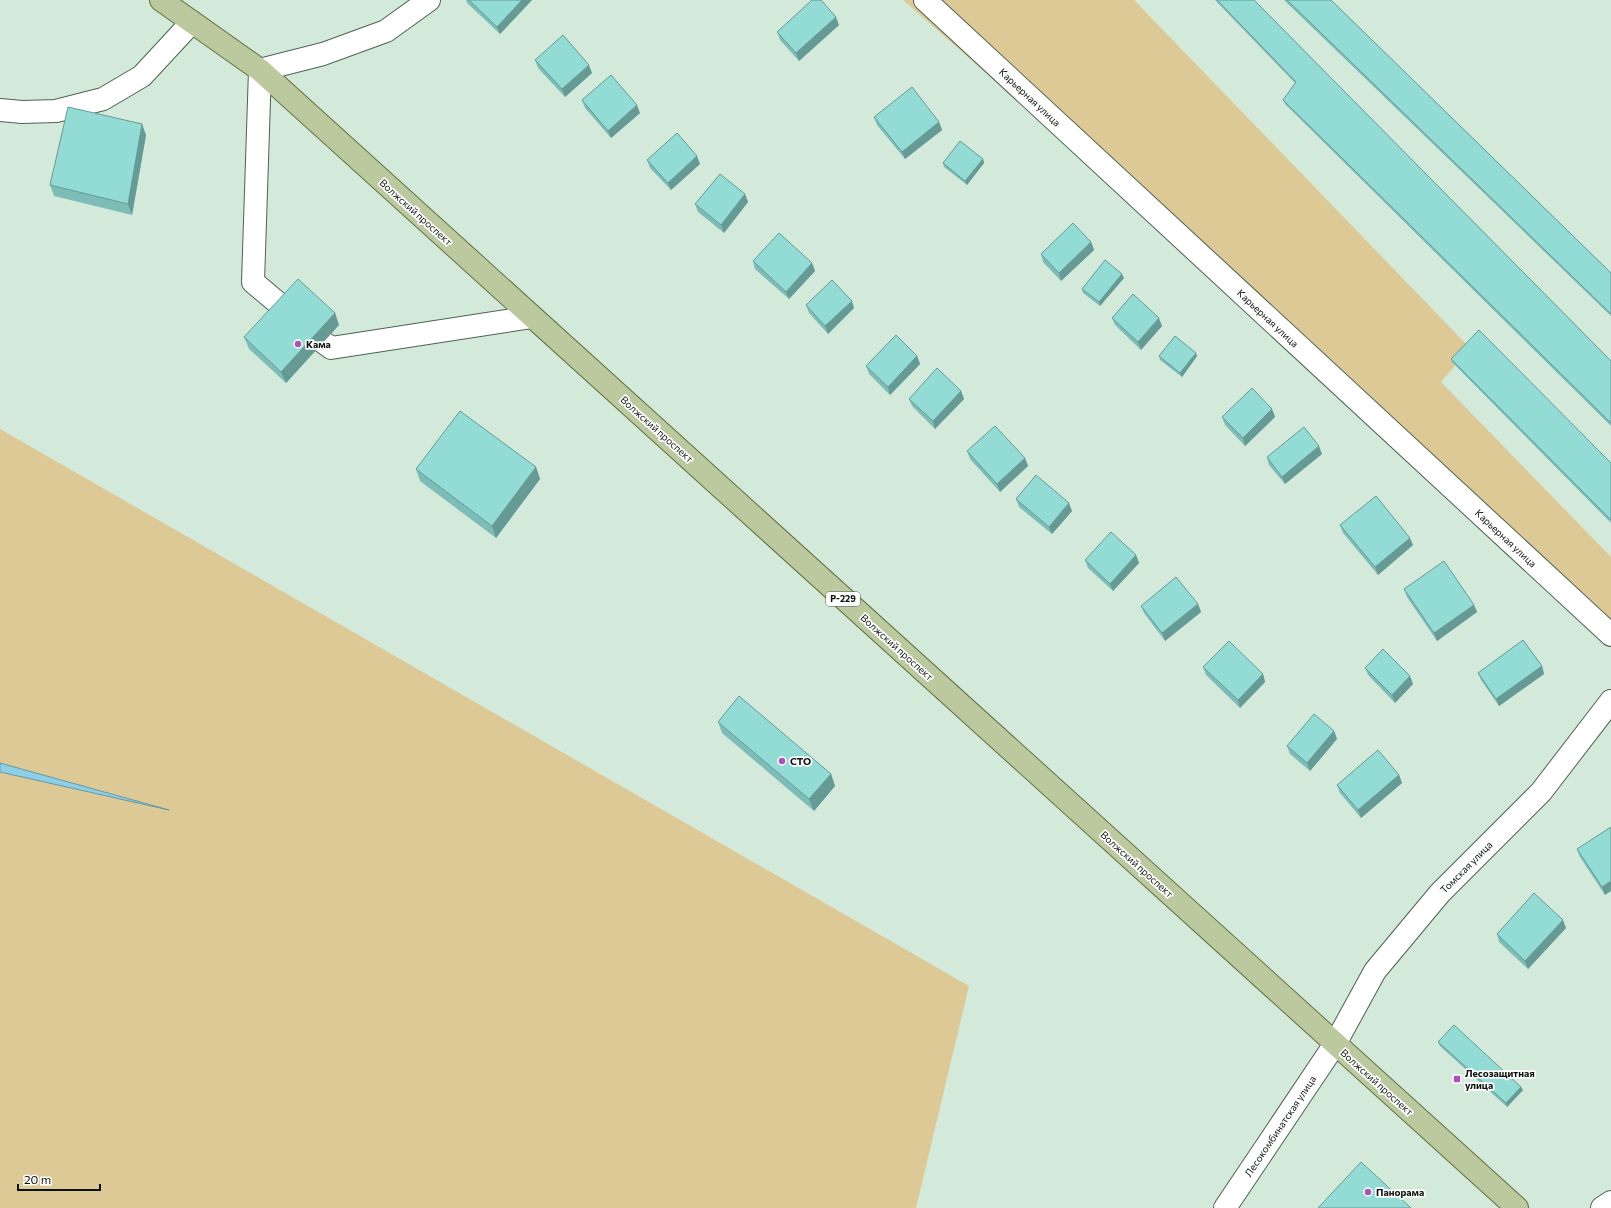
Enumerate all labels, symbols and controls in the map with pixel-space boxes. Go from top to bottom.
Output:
street label: Карьерная улица [997,66,1063,128]
street label: Волжский проспект [377,176,455,248]
street label: Карьерная улица [1235,287,1301,349]
place label: Кама [306,338,331,350]
marker: Кама [293,339,303,349]
street label: Волжский проспект [618,393,696,465]
street label: Карьерная улица [1473,507,1539,569]
road number: Р-229 [826,592,860,606]
street label: Волжский проспект [858,611,936,683]
place label: СТО [790,755,811,767]
marker: СТО [777,756,787,766]
street label: Волжский проспект [1098,828,1176,900]
street label: Томская улица [1437,838,1495,896]
street label: Волжский проспект [1338,1046,1416,1118]
place label: Лесозащитная улица [1465,1067,1535,1091]
street label: Лесокомбинатская улица [1242,1073,1318,1179]
marker: Лесозащитная улица [1452,1074,1462,1084]
scale bar [18,1166,100,1192]
text: 20 m [24,1172,51,1186]
place label: Панорама [1376,1186,1424,1198]
marker: Панорама [1363,1187,1373,1197]

